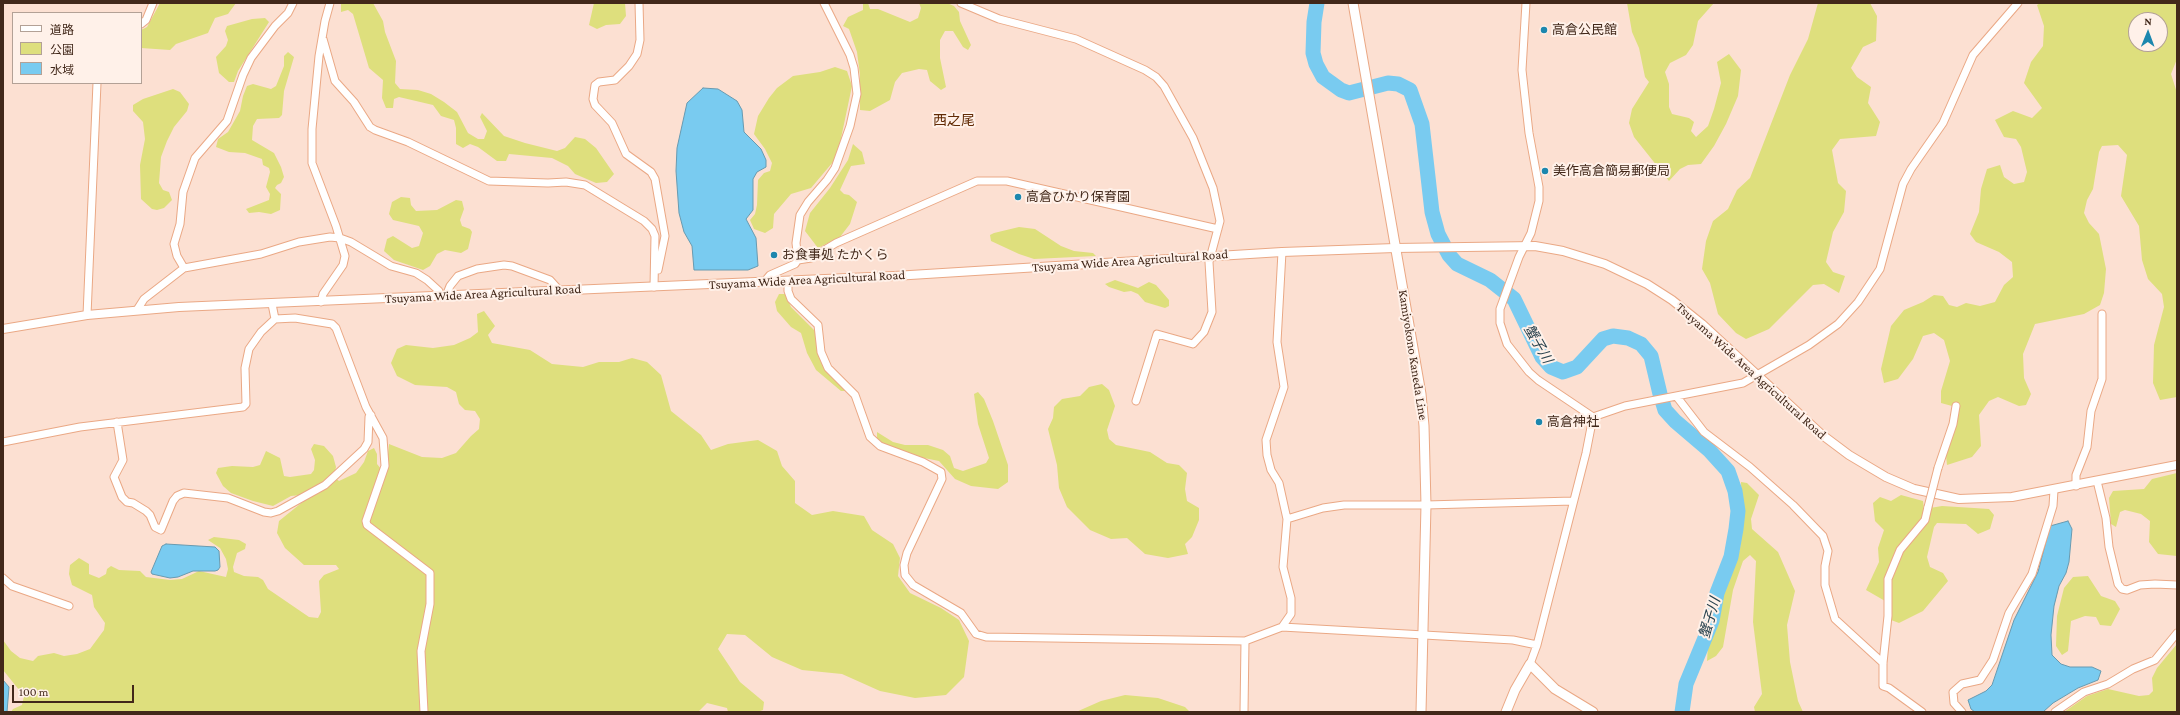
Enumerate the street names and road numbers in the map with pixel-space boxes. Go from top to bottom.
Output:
street label: Tsuyama Wide Area Agricultural Road [1031,246,1229,276]
street label: Tsuyama Wide Area Agricultural Road [708,267,906,293]
street label: Tsuyama Wide Area Agricultural Road [384,281,582,307]
street label: Kamiyokono Kaneda Line [1395,289,1431,421]
street label: Tsuyama Wide Area Agricultural Road [1673,299,1829,443]

